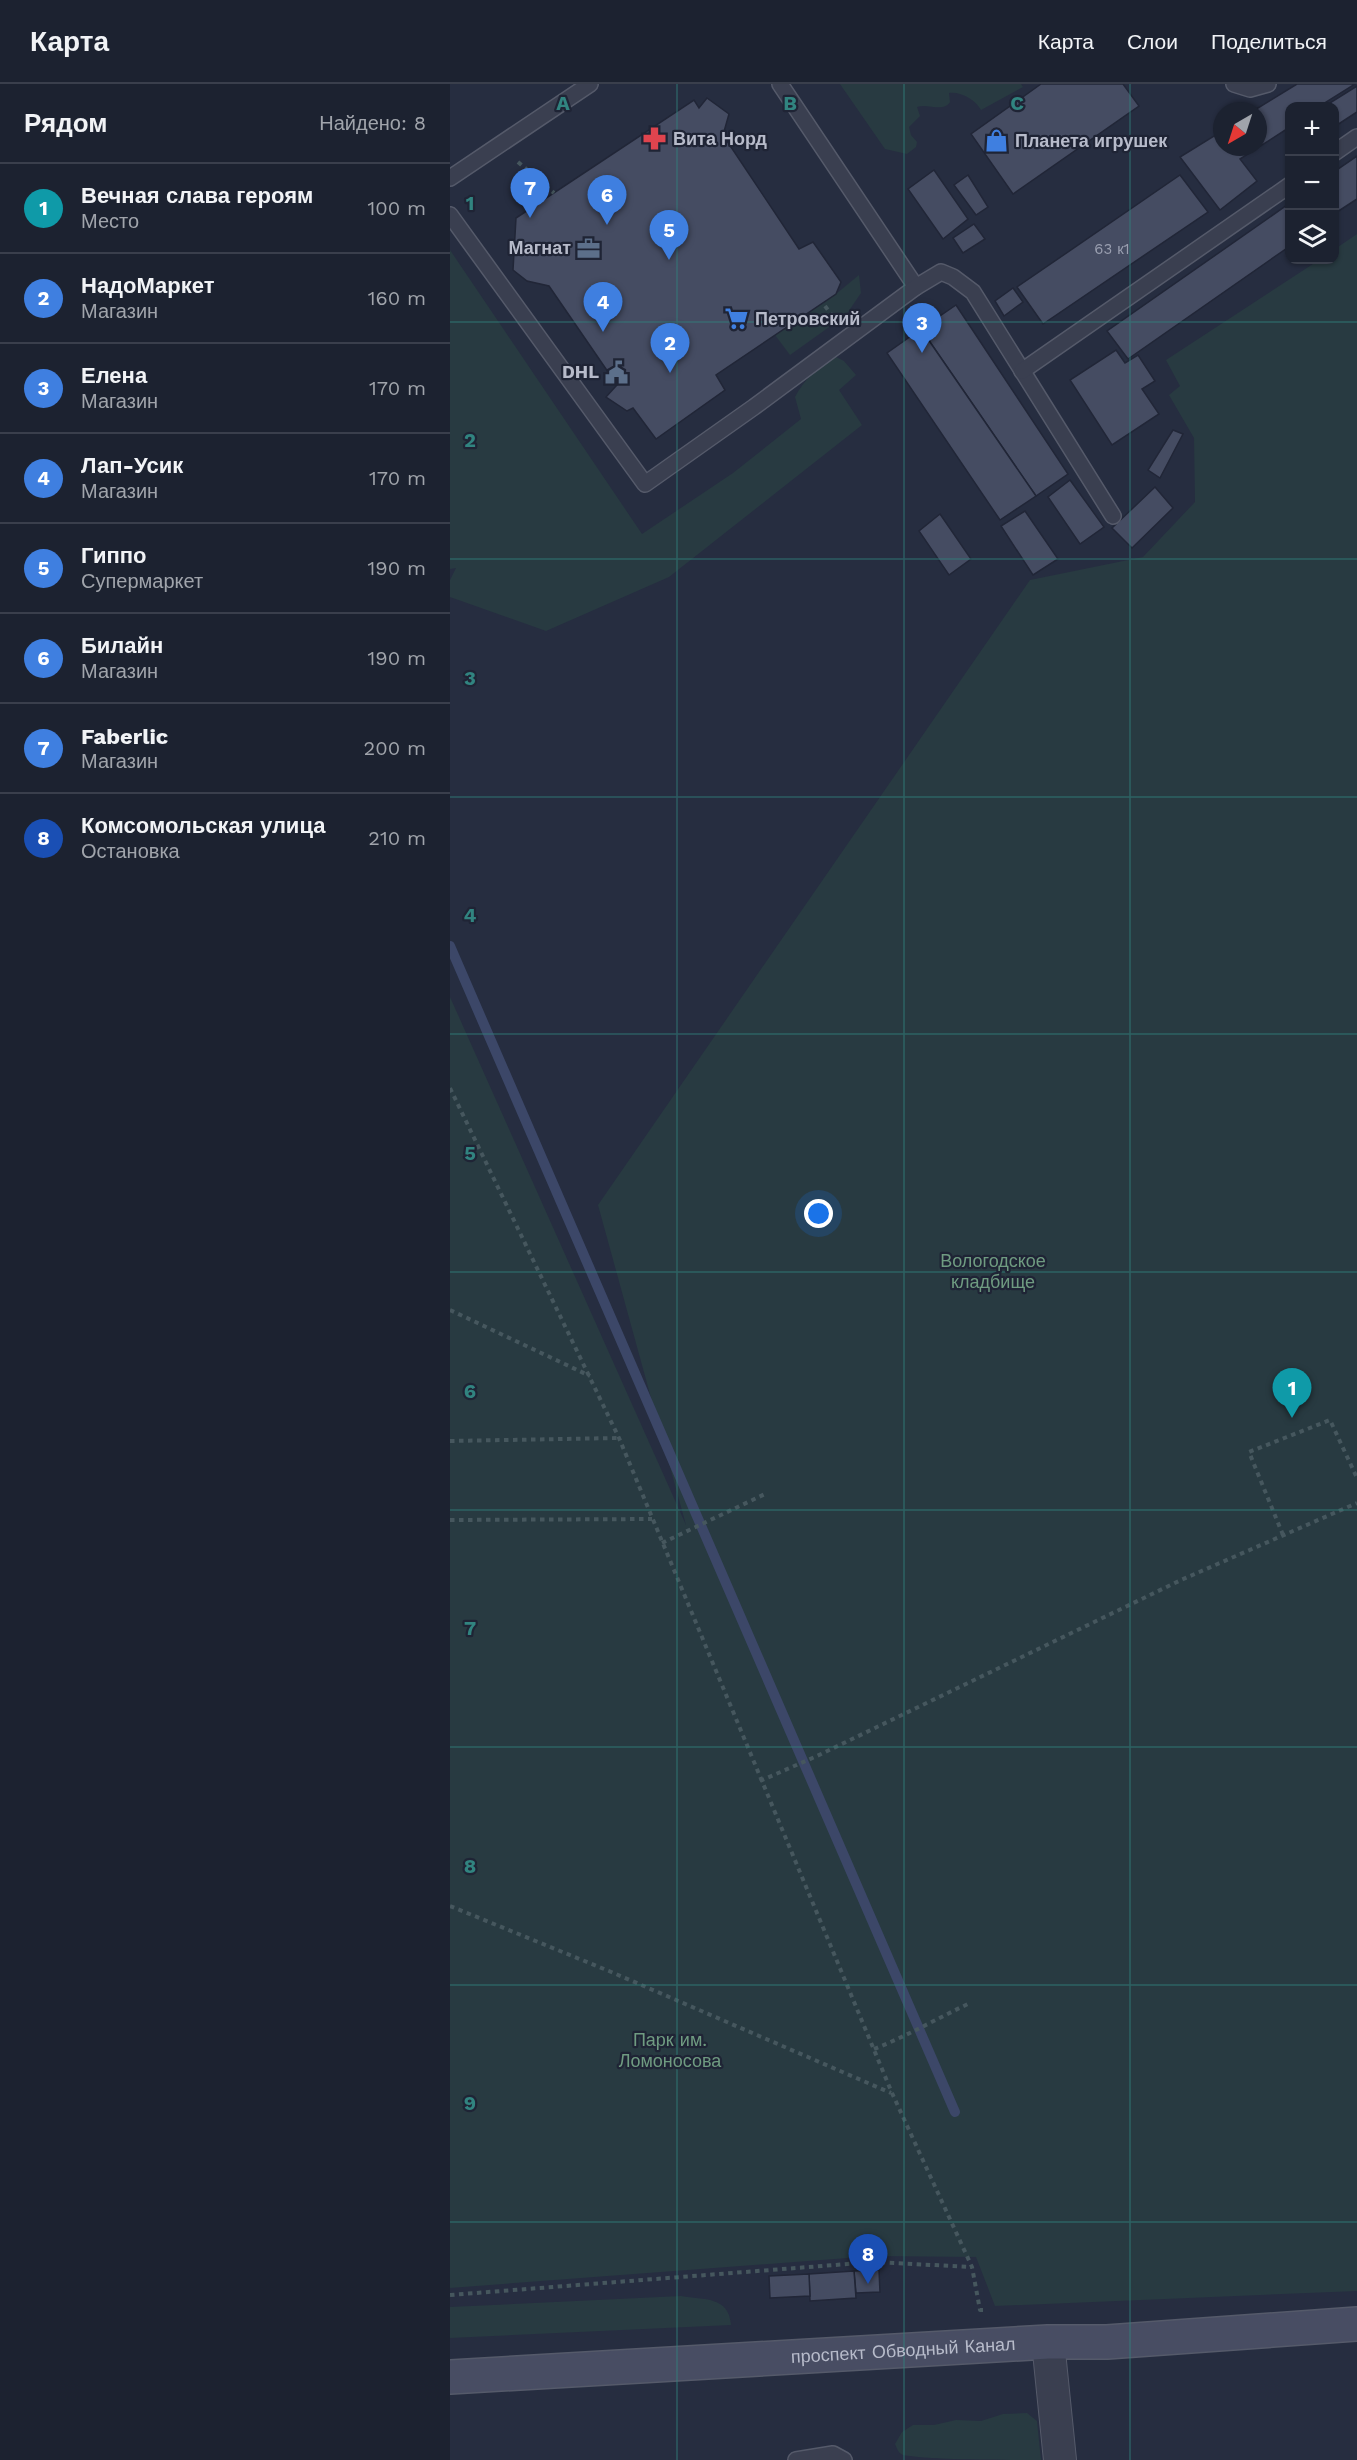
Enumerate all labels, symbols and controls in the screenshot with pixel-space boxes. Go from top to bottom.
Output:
text: Карта [30,25,109,58]
text: Карта [1038,29,1094,54]
text: Слои [1127,29,1178,54]
text: Поделиться [1211,29,1327,54]
text: A [556,91,570,115]
text: B [783,91,797,115]
text: C [1010,91,1024,115]
north arrow [1213,102,1267,156]
map controls [1285,102,1339,264]
button: + [1285,102,1339,156]
text: Рядом [24,108,107,138]
text: Найдено: 8 [319,111,426,135]
pharmacy icon: Вита Норд [642,126,668,152]
place label: Вита Норд [673,128,768,149]
shop icon: Планета игрушек [984,128,1010,154]
place label: Планета игрушек [1015,130,1168,151]
button: − [1285,156,1339,210]
pin: 7 [510,168,550,218]
pin: 6 [588,176,626,225]
text: Вечная слава героям [81,183,313,208]
text: 1 [466,191,474,215]
text: 1 [39,196,48,220]
text: 100 m [367,196,426,220]
text: Место [81,209,139,233]
pin: 5 [650,210,688,260]
button: layers [1285,210,1339,264]
office icon: Магнат [576,235,602,261]
place label: Магнат [509,237,571,258]
house number: 63 к1 [1094,240,1130,258]
text: НадоМаркет [81,273,215,298]
pin: 4 [584,282,622,332]
text: 2 [38,286,49,310]
text: 160 m [368,286,426,310]
text: Магазин [81,299,158,323]
pin: 3 [902,304,942,353]
supermarket icon: Петровский [724,306,750,332]
place label: Петровский [755,308,860,329]
pin: 2 [650,324,690,373]
public building icon: DHL [604,359,630,385]
place label: DHL [562,361,599,382]
text: Елена [81,363,147,388]
text: 3 [38,376,49,400]
text: 170 m [369,376,426,400]
text: Магазин [81,389,158,413]
text: 2 [464,428,476,452]
text: Лап-Усик [81,453,183,478]
text: 4 [37,466,50,490]
text: 170 m [369,466,426,490]
text: Магазин [81,479,158,503]
text: Гиппо [81,543,146,568]
text: 5 [38,556,49,580]
text: 190 m [368,556,426,580]
text: Супермаркет [81,569,203,593]
text: Билайн [81,633,163,658]
text: 6 [37,646,50,670]
text: 190 m [368,646,426,670]
text: Магазин [81,659,158,683]
text: 3 [464,666,476,690]
text: Faberlic [81,724,168,749]
text: 7 [37,736,50,760]
text: 200 m [364,736,426,760]
text: Магазин [81,749,158,773]
text: Комсомольская улица [81,813,325,838]
text: 8 [37,826,50,850]
text: 210 m [368,826,426,850]
text: Остановка [81,839,180,863]
text: 4 [464,903,477,927]
text: 5 [464,1141,476,1165]
your location [804,1199,833,1228]
park label: Вологодское кладбище [940,1250,1046,1292]
pin: 1 [1272,1368,1312,1418]
text: 6 [464,1379,476,1403]
text: 7 [464,1616,476,1640]
text: 8 [464,1854,476,1878]
park label: Парк им. Ломоносова [619,2029,722,2071]
text: 9 [464,2091,476,2115]
pin: 8 [848,2234,888,2284]
street label: проспект Обводный Канал [790,2333,1016,2367]

